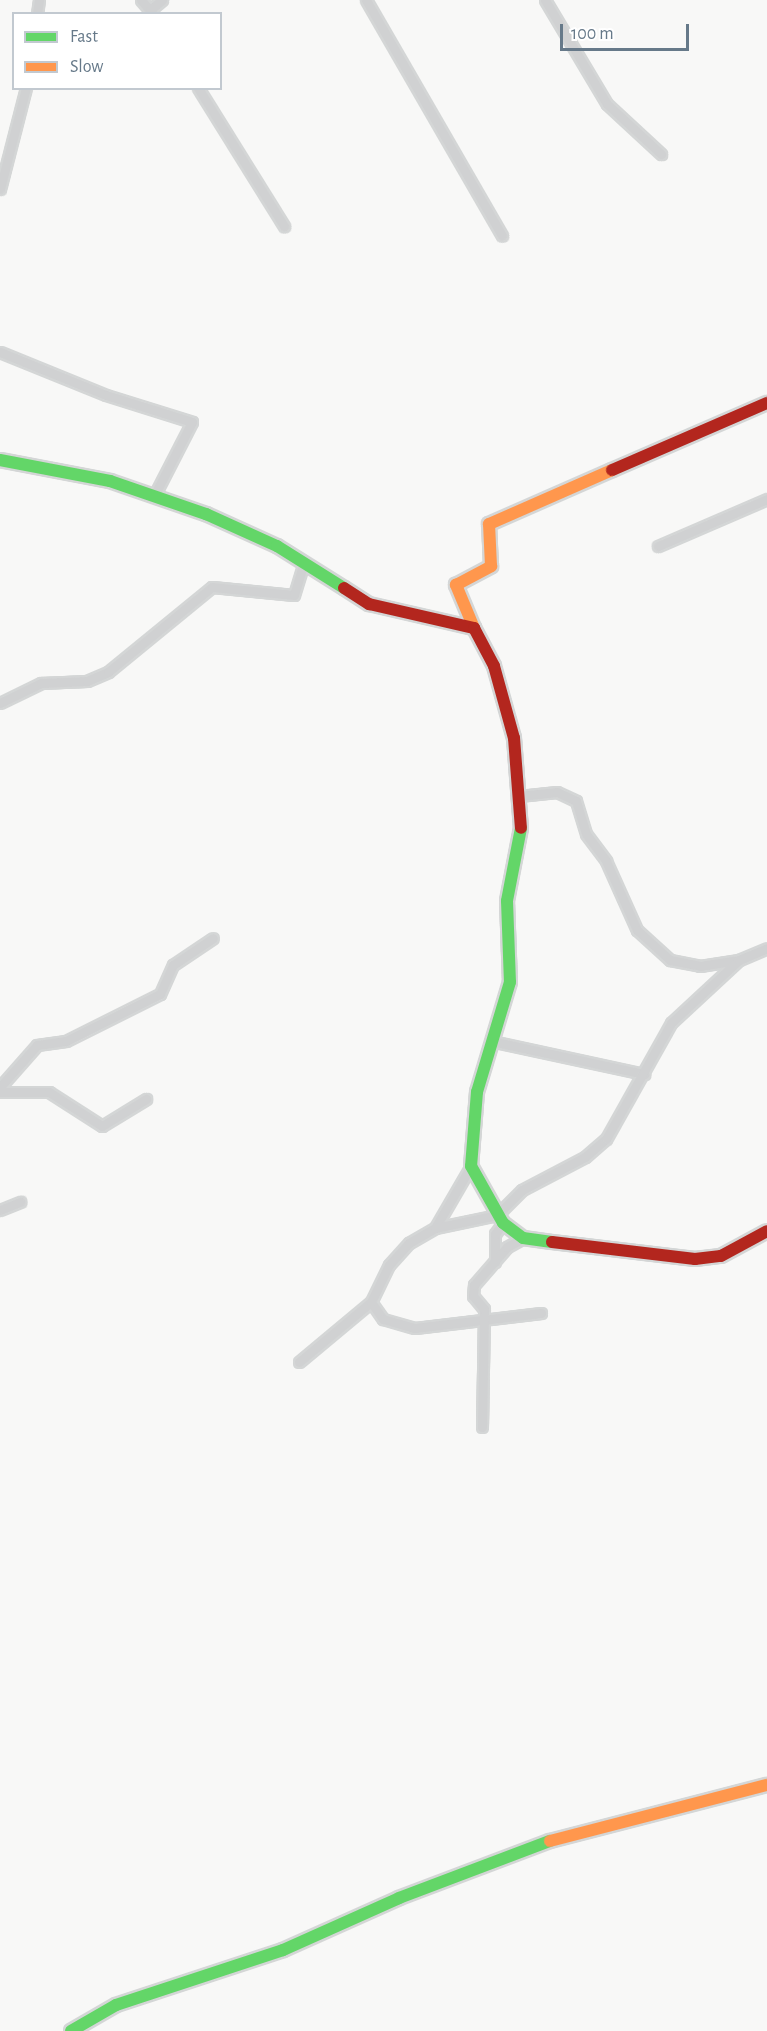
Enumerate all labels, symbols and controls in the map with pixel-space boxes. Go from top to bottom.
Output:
legend [12,12,222,90]
scale bar [563,12,692,50]
text: 100 m [571,25,614,43]
text: Fast [70,28,98,46]
text: Slow [70,58,103,76]

